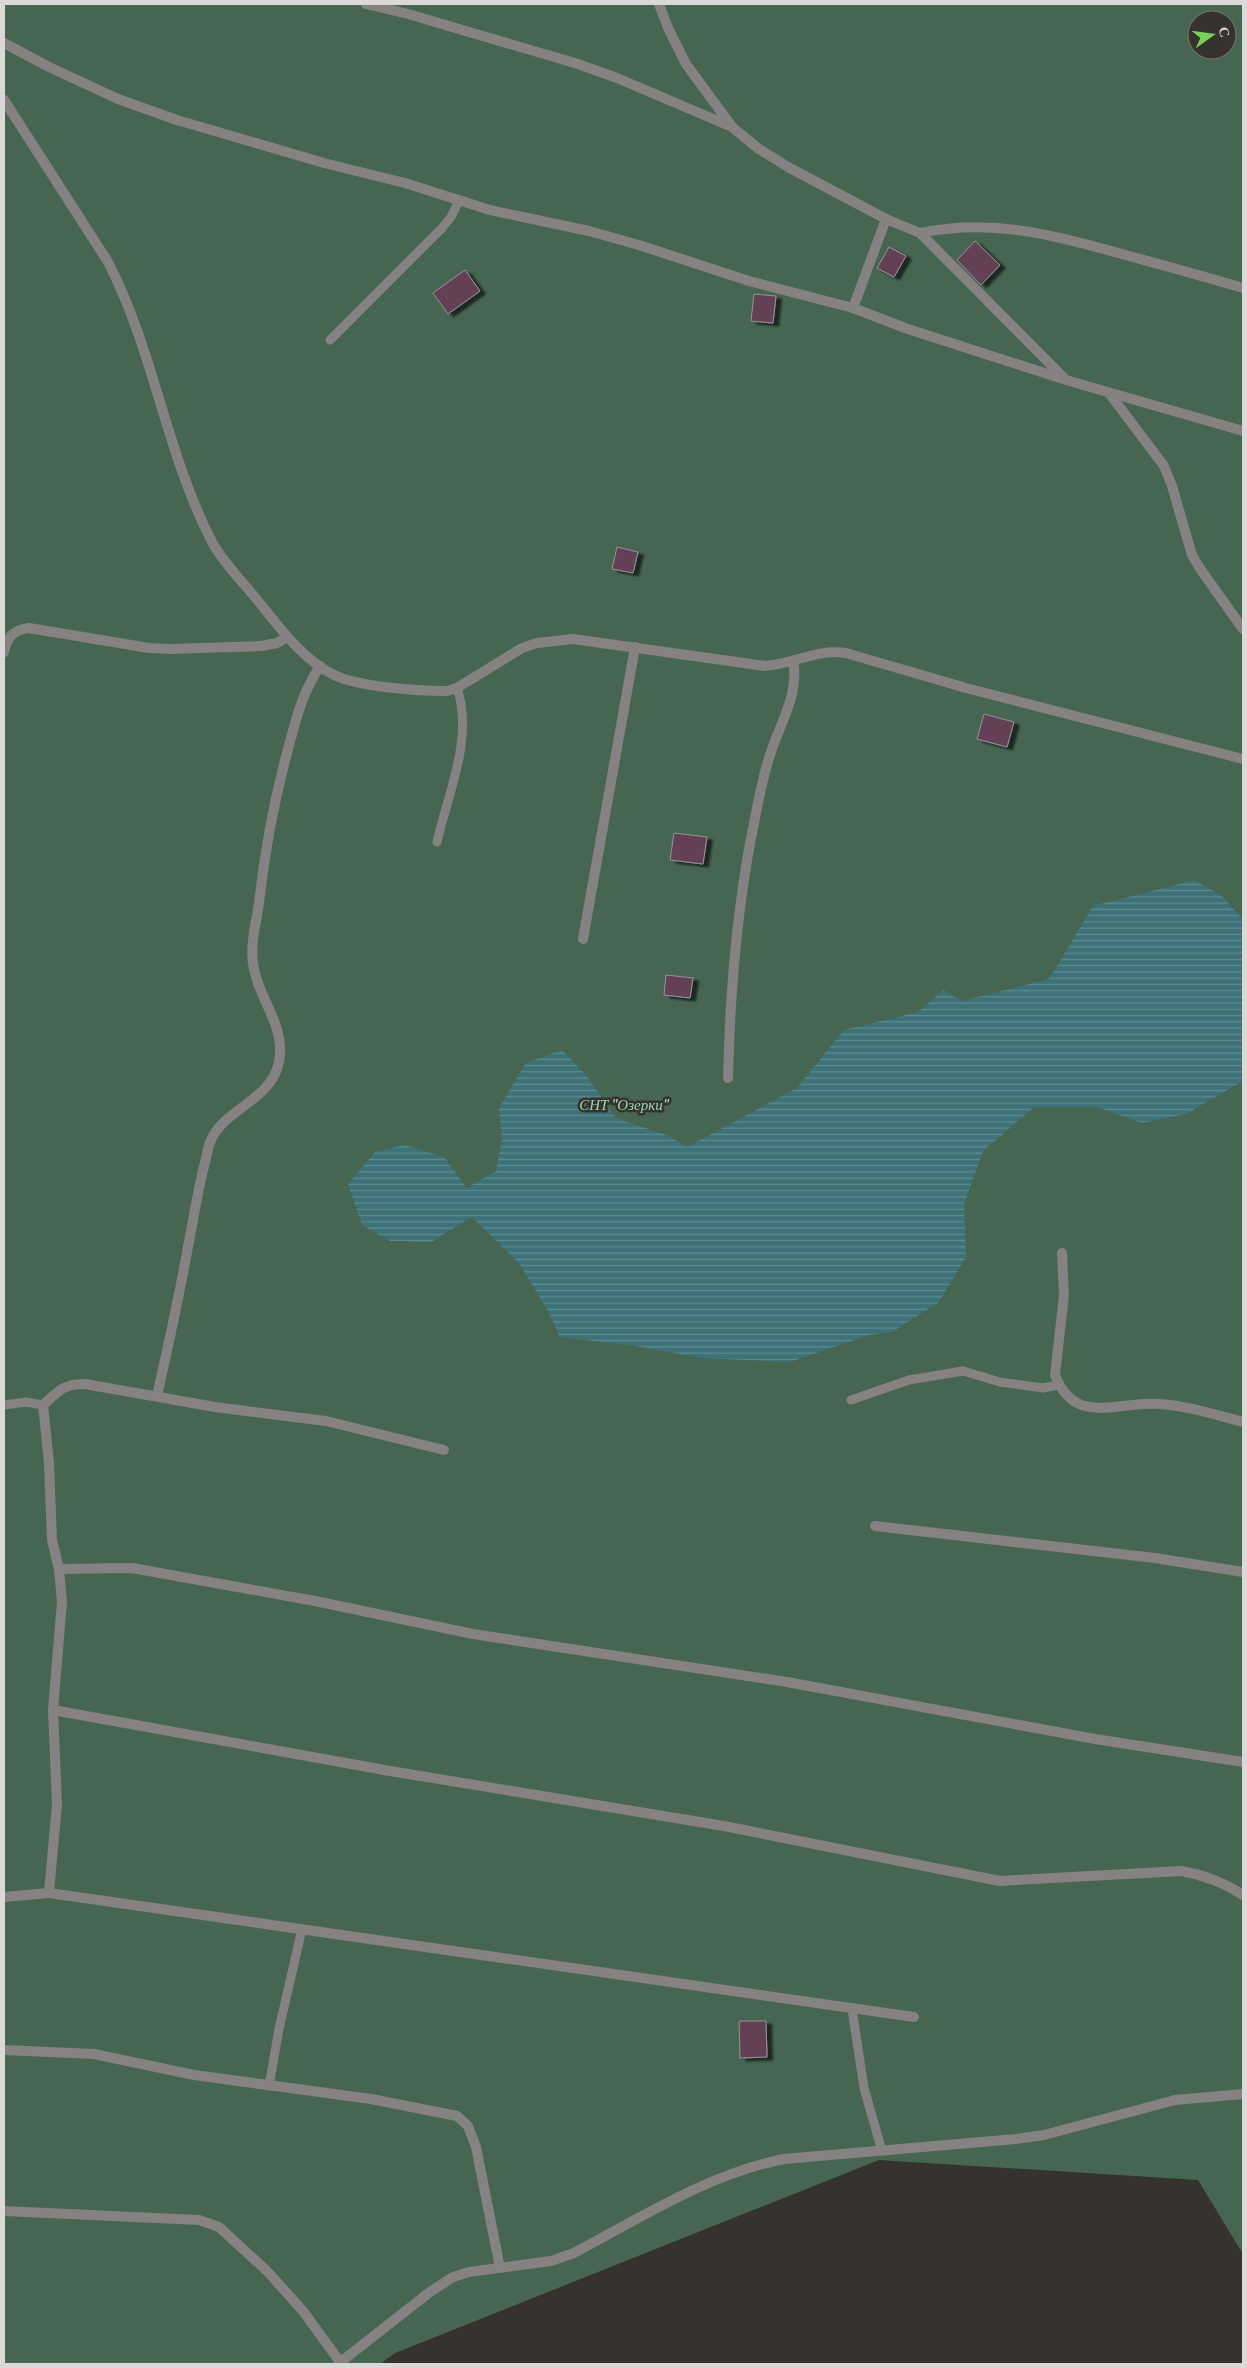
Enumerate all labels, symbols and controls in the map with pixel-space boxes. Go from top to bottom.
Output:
north arrow [1187,10,1237,60]
text: С [1216,25,1234,39]
park label: СНТ "Озерки" [579,1097,670,1113]

